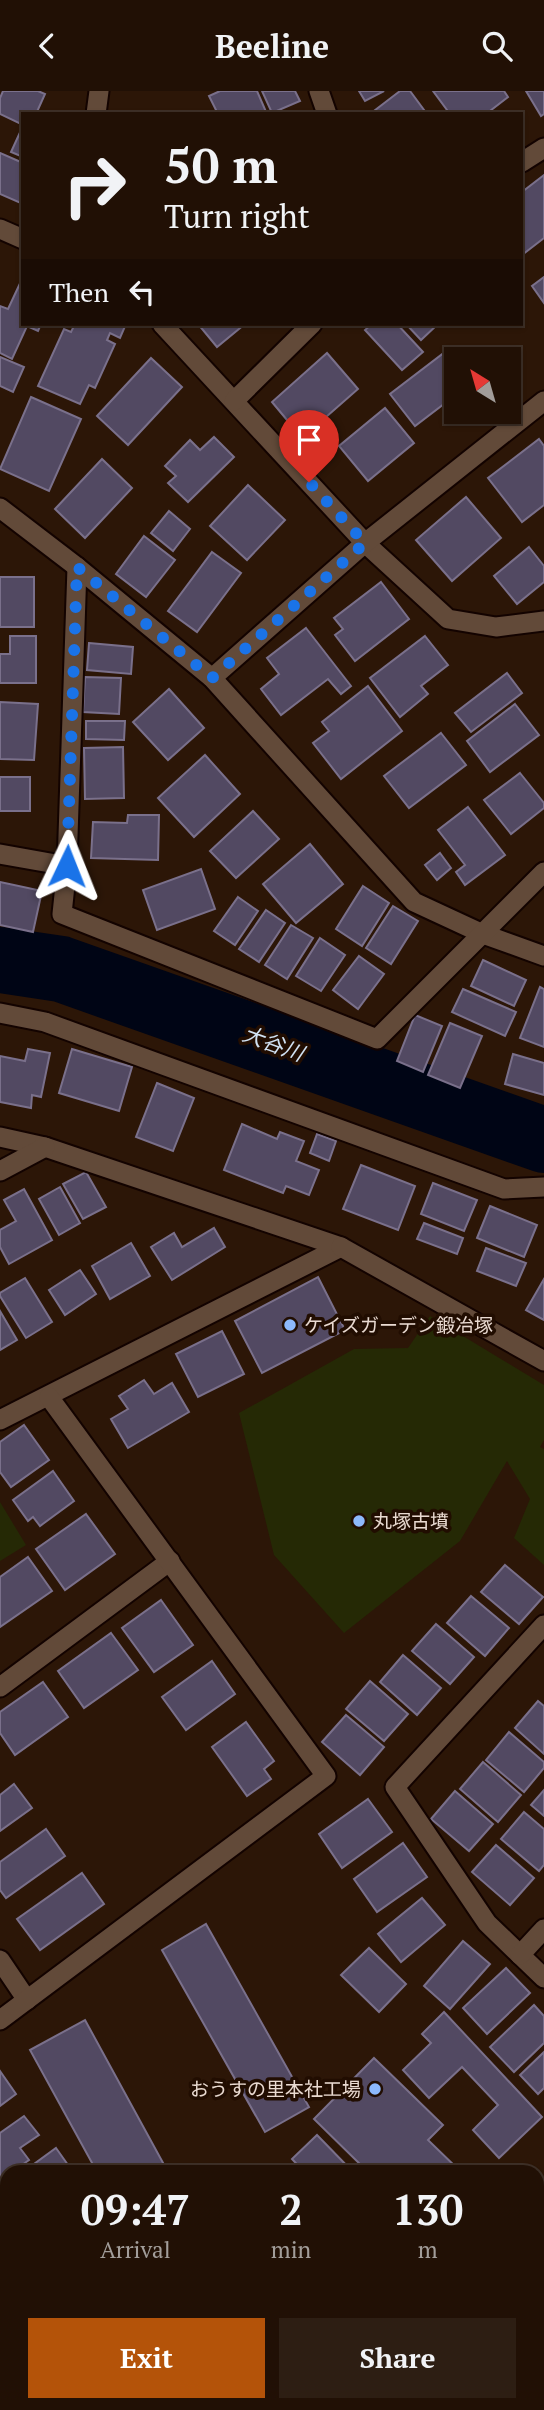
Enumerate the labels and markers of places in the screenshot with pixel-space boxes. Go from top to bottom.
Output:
pin [279,410,339,482]
place label: ケイズガーデン鍛冶塚 [304,1312,493,1337]
marker: ケイズガーデン鍛冶塚 [282,1317,298,1333]
place label: 丸塚古墳 [373,1508,449,1533]
marker: 丸塚古墳 [351,1513,367,1529]
place label: おうすの里本社工場 [190,2076,361,2101]
marker: おうすの里本社工場 [367,2081,383,2097]

